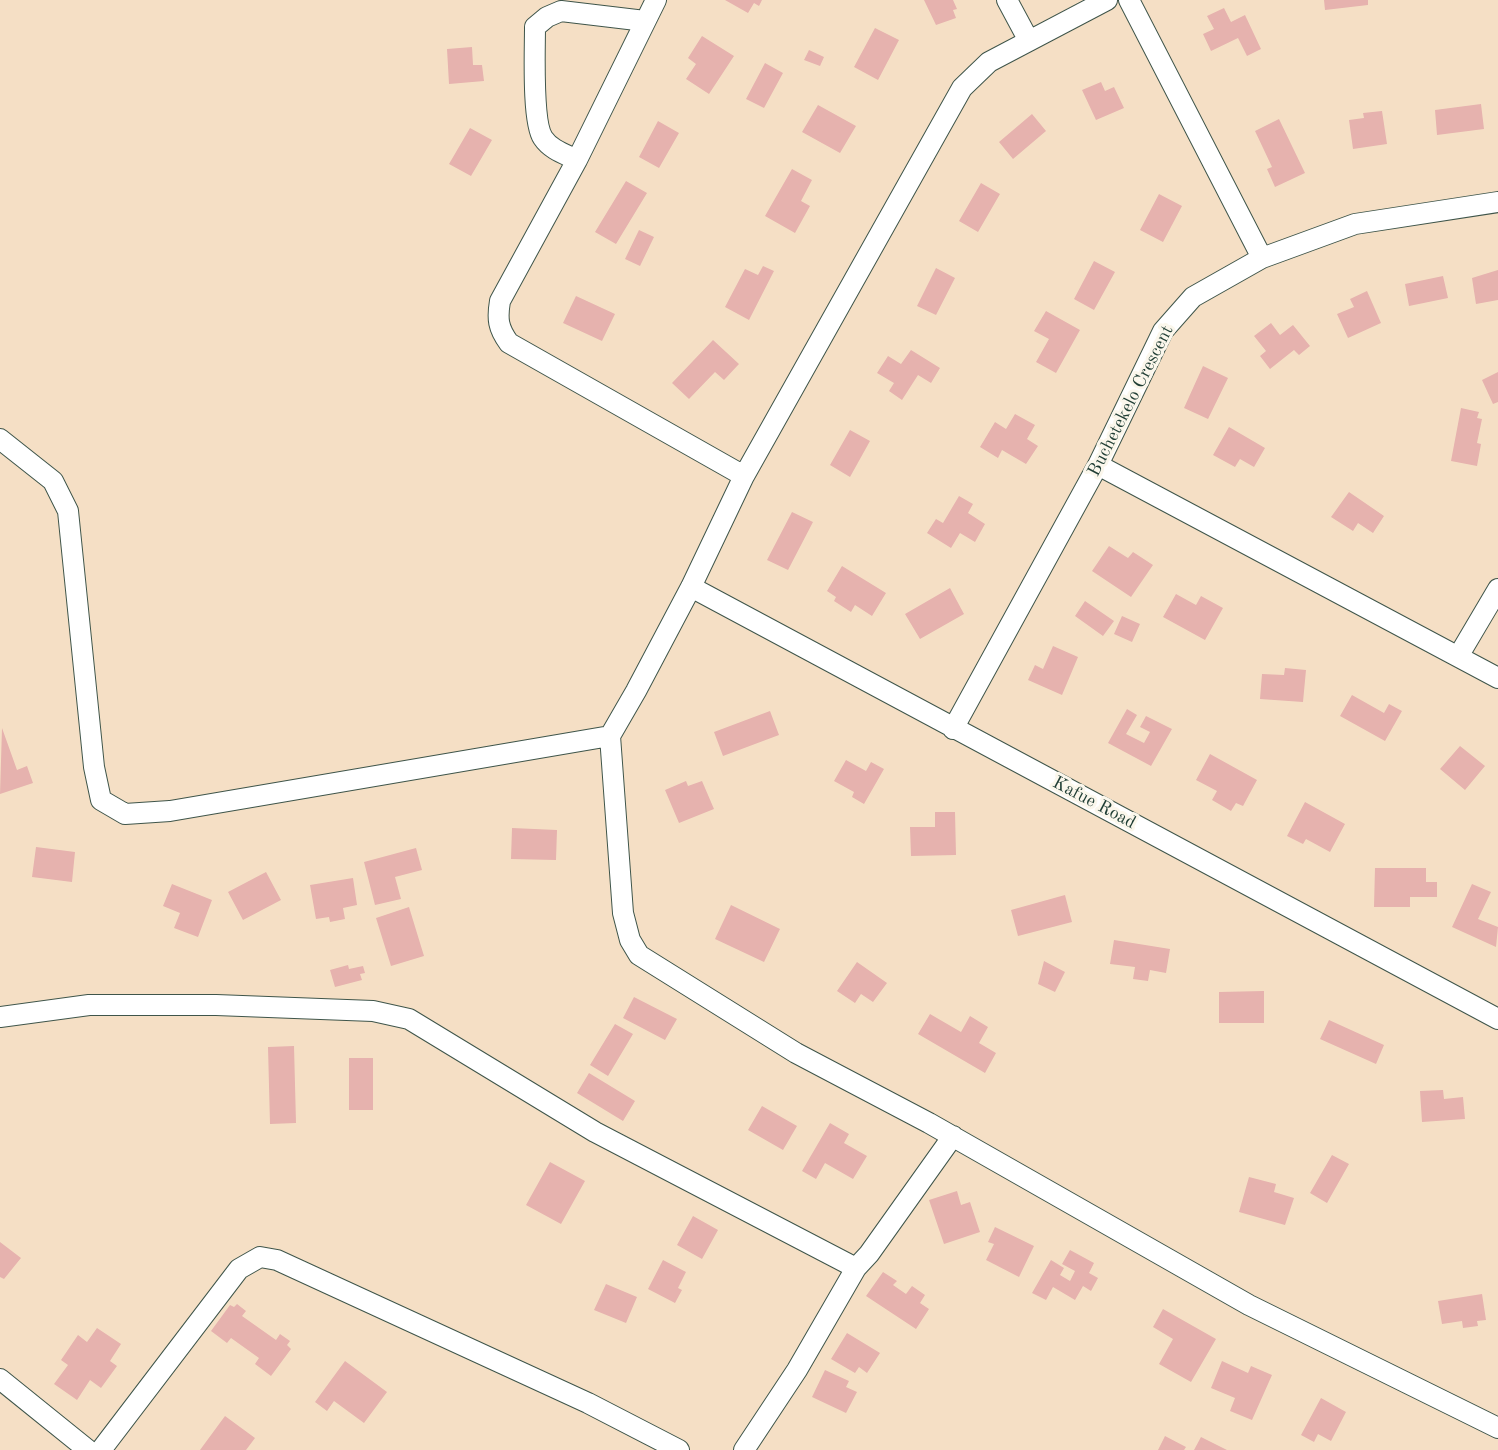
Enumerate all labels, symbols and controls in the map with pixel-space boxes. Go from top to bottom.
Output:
street label: Buchetekelo Crescent [1084,322,1178,480]
street label: Kafue Road [1049,772,1139,834]

